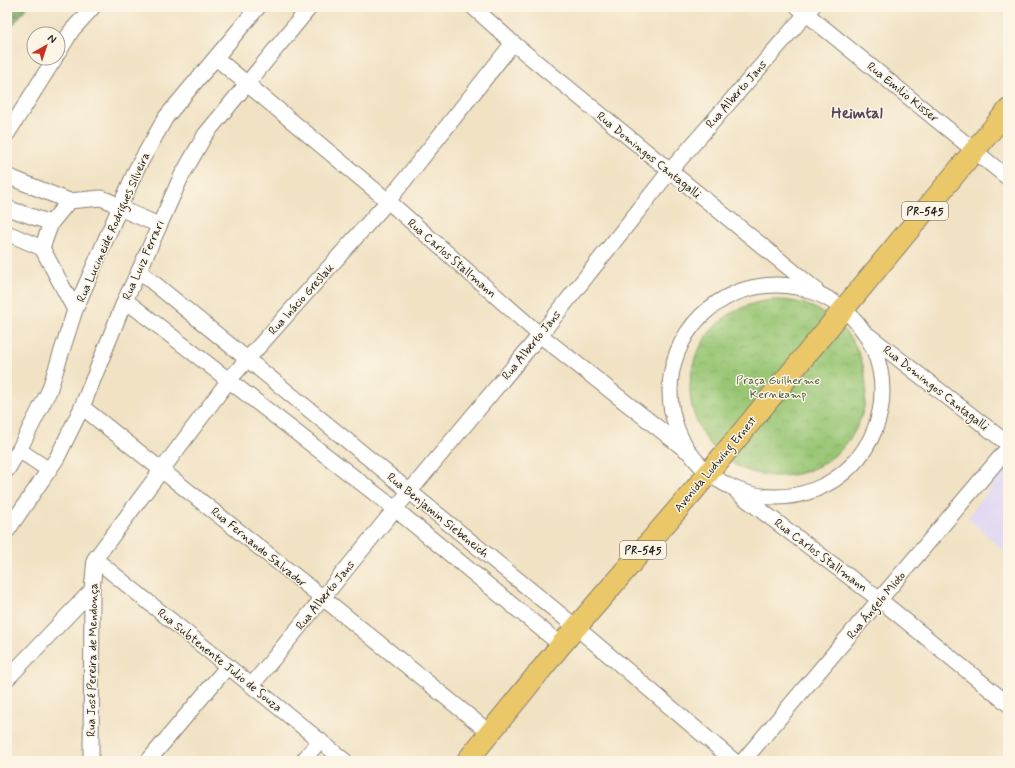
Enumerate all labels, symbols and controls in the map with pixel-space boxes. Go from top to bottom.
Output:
north arrow [26,26,66,66]
text: N [44,31,59,47]
street label: Rua Alberto Jans [703,57,771,132]
street label: Rua Emilio Kisser [863,59,942,127]
district label: Heimtal [831,103,883,124]
street label: Rua Domingos Cantagalli [593,109,704,203]
street label: Rua Lucineide Rodrigues Silveira [74,150,155,305]
road number: PR-545 [902,202,948,220]
street label: Rua Carlos Stallmann [403,216,499,302]
street label: Rua Luiz Ferrari [119,218,169,303]
street label: Rua Inácio Greslak [265,260,338,339]
street label: Rua Alberto Jans [499,307,565,384]
street label: Rua Domingos Cantagalli [879,342,992,435]
park label: Praça Guilherme Kernkamp [736,373,820,403]
street label: Avenida Ludwing Ernest [671,413,762,517]
street label: Rua Benjamin Siebeneich [383,470,492,562]
street label: Rua Fernando Salvador [207,504,310,591]
street label: Rua Carlos Stallmann [770,515,870,596]
road number: PR-545 [620,541,666,559]
street label: Rua Alberto Jans [293,557,359,634]
street label: Rua Ángelo Mioto [844,568,911,644]
street label: Rua José Pereira de Mendonça [84,583,102,737]
street label: Rua Subtenente Julio de Souza [154,605,285,716]

